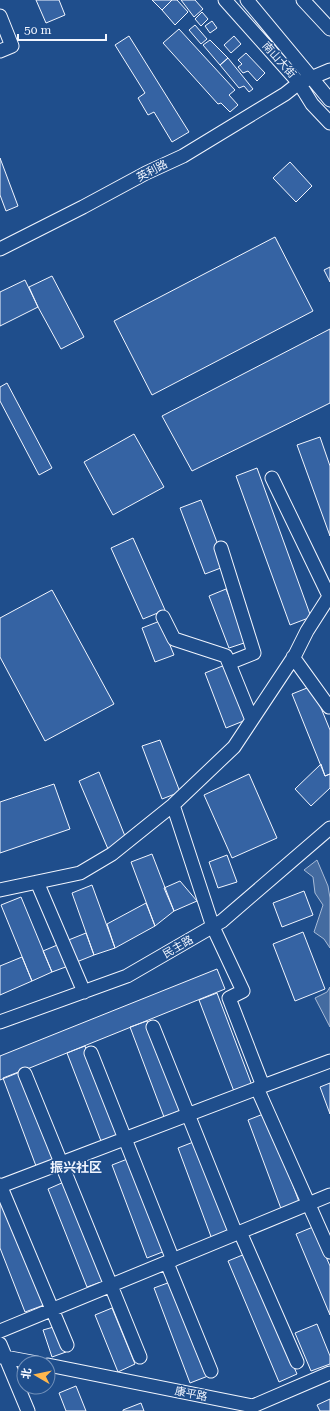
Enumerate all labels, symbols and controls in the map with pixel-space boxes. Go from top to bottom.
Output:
scale bar [18,16,106,42]
text: 50 m [24,23,51,37]
street label: 南山大街 [259,39,299,81]
street label: 英利路 [134,158,170,184]
street label: 民主路 [160,933,196,961]
district label: 振兴社区 [50,1160,102,1175]
north arrow [16,1355,56,1395]
text: 北 [19,1367,34,1380]
street label: 康平路 [174,1384,208,1404]

